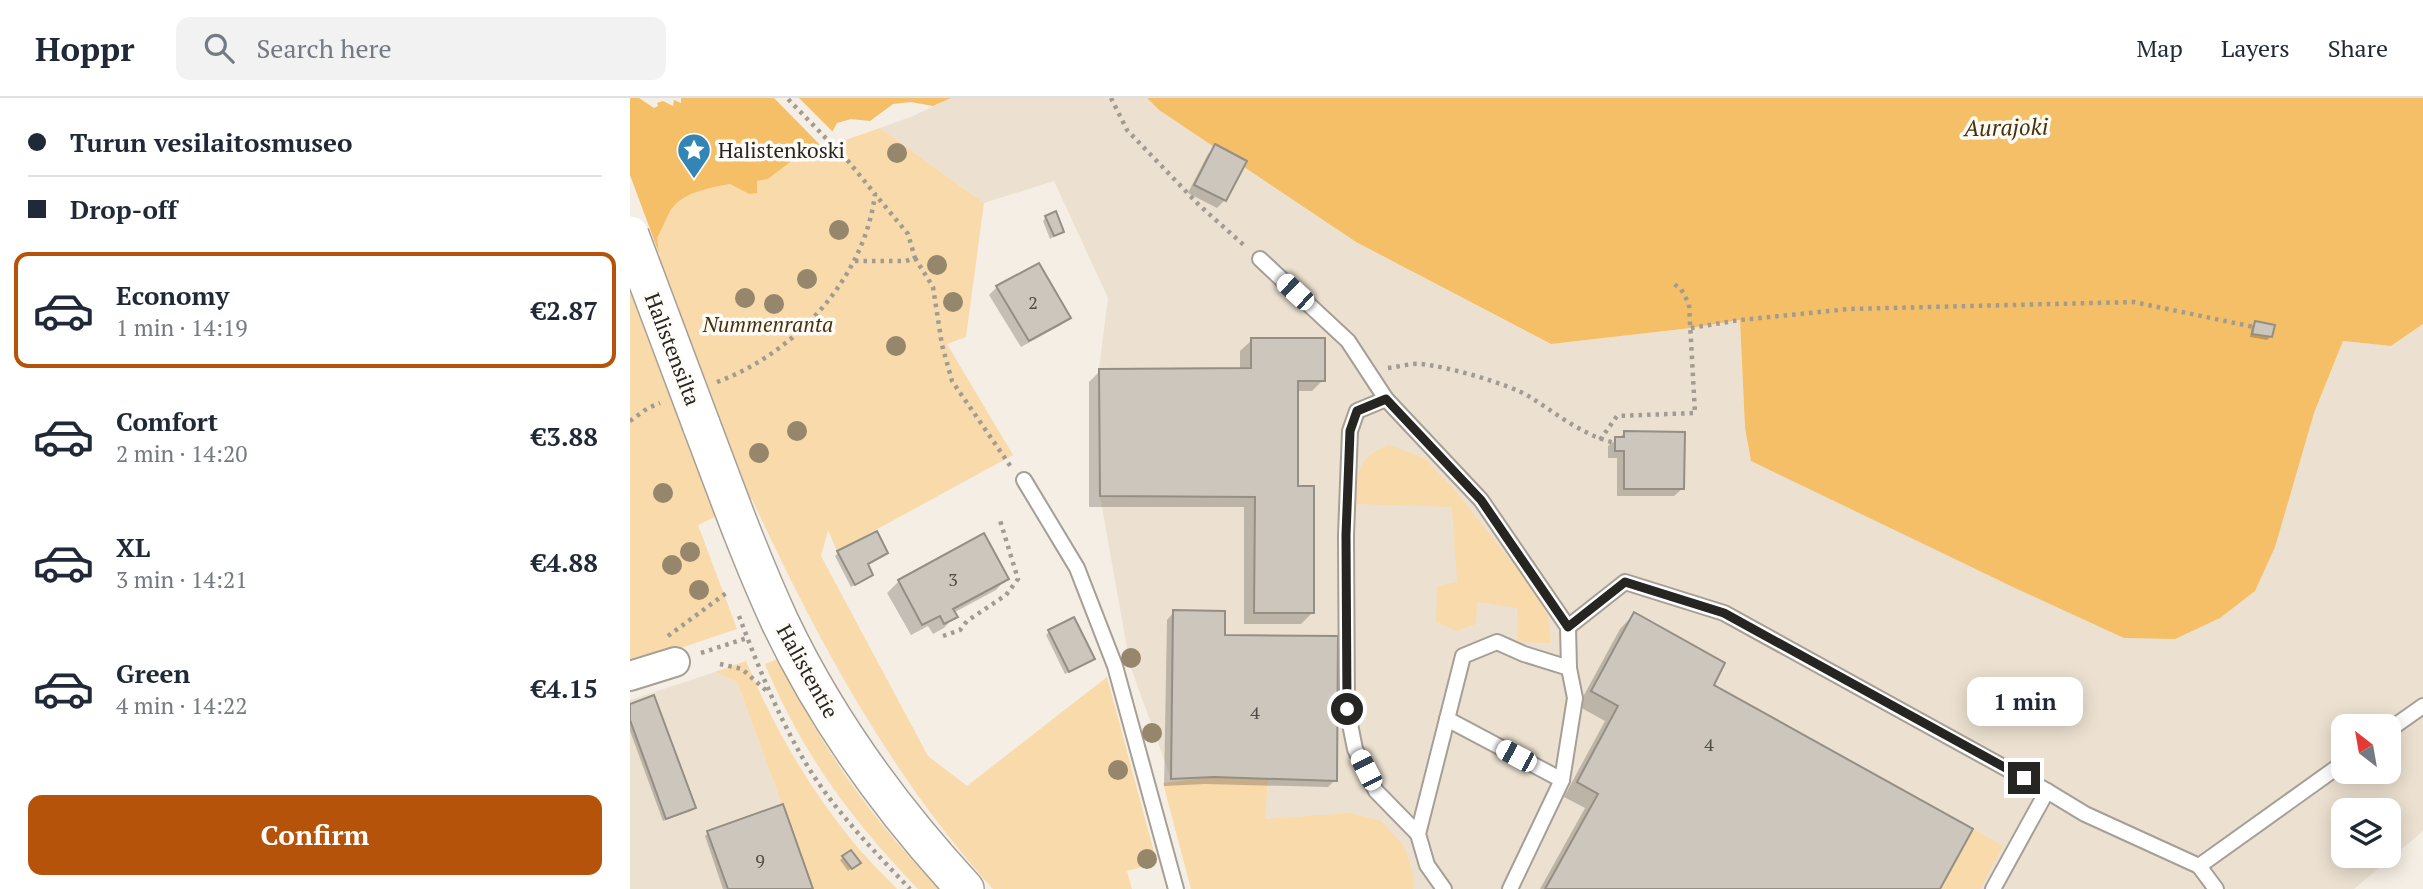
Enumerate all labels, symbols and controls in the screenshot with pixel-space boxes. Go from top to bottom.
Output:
search box [176,17,666,80]
text: Hoppr [35,27,134,70]
icon: search [200,29,238,67]
text: Search here [256,31,392,65]
text: Map [2136,32,2183,64]
text: Layers [2221,32,2290,64]
text: Share [2328,32,2388,64]
water label: Aurajoki [1962,111,2049,143]
text: Turun vesilaitosmuseo [70,125,353,159]
place icon: Halistenkoski [675,131,713,180]
place label: Halistenkoski [718,136,845,164]
text: Drop-off [70,192,177,226]
car [1273,270,1318,314]
text: Economy [116,278,229,312]
icon: car [32,279,95,342]
street label: Halistensilta [639,289,707,410]
house number: 2 [1028,290,1038,314]
text: €2.87 [532,293,598,327]
park label: Nummenranta [702,310,833,338]
text: 1 min · 14:19 [116,312,248,343]
text: Comfort [116,404,218,438]
icon: car [32,405,95,468]
text: €3.88 [532,419,598,453]
text: 2 min · 14:20 [116,438,248,469]
text: XL [116,530,150,564]
icon: car [32,531,95,594]
text: €4.88 [532,545,598,579]
text: 3 min · 14:21 [116,564,248,595]
house number: 3 [948,567,958,591]
street label: Halistentie [771,619,845,723]
text: Green [116,656,190,690]
icon: car [32,657,95,720]
text: €4.15 [532,671,598,705]
callout: 1 min [1966,676,2082,726]
text: 1 min [1994,686,2056,717]
text: 4 min · 14:22 [116,690,248,721]
route start [1331,693,1363,725]
house number: 4 [1250,700,1260,724]
north arrow [2331,714,2401,784]
map controls [2331,714,2401,868]
house number: 4 [1704,732,1714,756]
car [1493,737,1540,775]
car [1348,747,1385,793]
route end [2008,762,2040,794]
button: Confirm [28,795,602,875]
button: layers [2331,798,2401,868]
house number: 9 [755,848,765,872]

